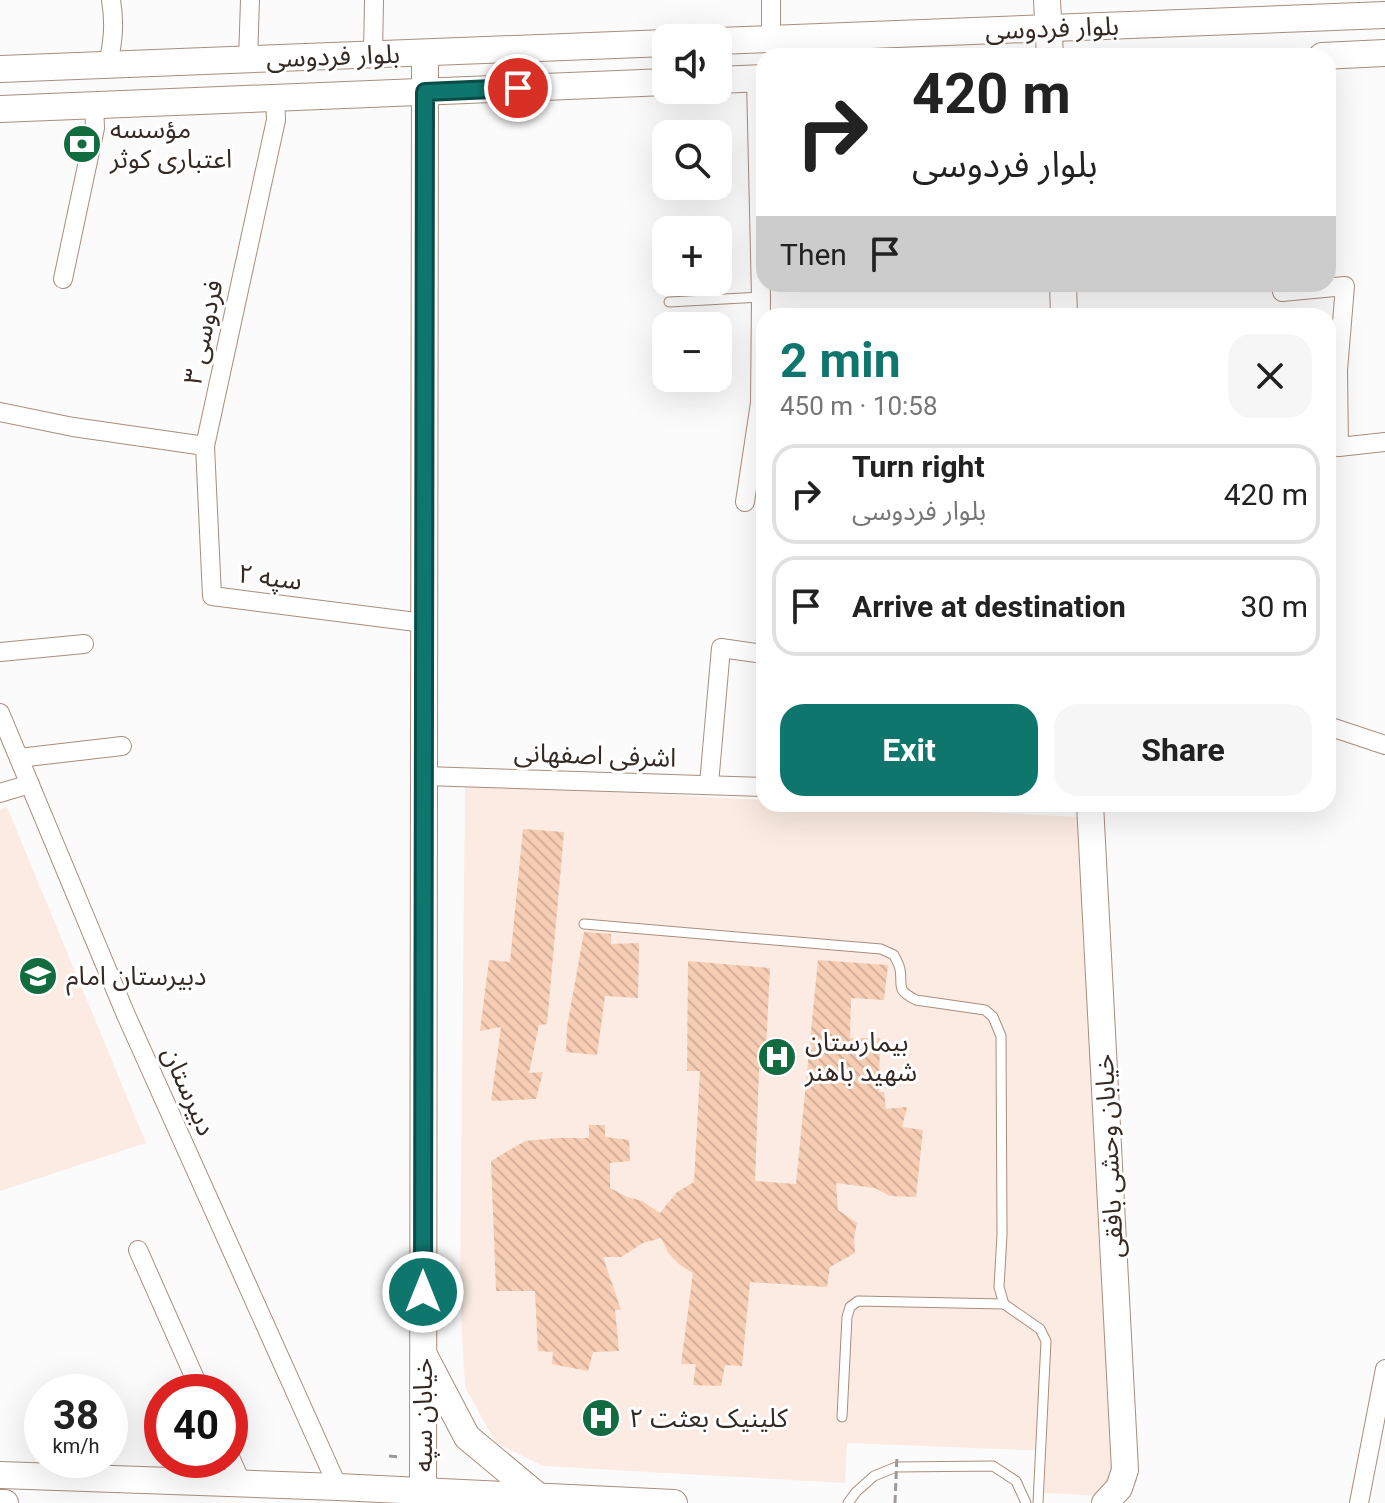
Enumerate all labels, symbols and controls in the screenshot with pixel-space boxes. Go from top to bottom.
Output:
street label: بلوار فردوسی [985,11,1119,45]
map controls [652,24,732,392]
button: sound [652,24,732,104]
street label: بلوار فردوسی [266,39,400,73]
pin [484,54,552,122]
text: 420 m [912,61,1071,127]
icon: arrive [496,66,540,110]
icon: right [780,80,884,184]
place label: مؤسسه اعتباری کوثر [109,114,232,174]
button: search [652,120,732,200]
bank icon: مؤسسه اعتباری کوثر [61,123,103,165]
text: بلوار فردوسی [912,144,1097,186]
button: + [652,216,732,296]
icon: arrive [863,232,907,276]
text: Then [780,237,847,272]
street label: فردوسی ۳ [177,277,229,387]
button: − [652,312,732,392]
text: 2 min [780,332,901,389]
button: close [1228,334,1312,418]
text: 450 m · 10:58 [780,391,938,421]
text: Turn right [852,449,985,484]
icon: right [784,472,828,516]
text: 420 m [1224,477,1308,512]
text: بلوار فردوسی [852,496,986,526]
street label: سپه ۲ [236,558,304,598]
icon: arrive [784,584,828,628]
text: Arrive at destination [852,589,1126,624]
text: 30 m [1241,589,1308,624]
button: Exit [780,704,1038,796]
button: Share [1054,704,1312,796]
street label: اشرفی اصفهانی [513,737,677,773]
school or university icon: دبیرستان امام [17,955,59,997]
place label: دبیرستان امام [66,961,207,996]
place label: بیمارستان شهید باهنر [804,1027,917,1087]
hospital icon: بیمارستان شهید باهنر [756,1036,798,1078]
street label: دبیرستان [156,1042,222,1140]
street label: خیابان وحشی بافقی [1089,1053,1129,1259]
position arrow [381,1250,465,1334]
street label: خیابان سپه [408,1358,440,1472]
speed limit sign: 40 [144,1374,248,1478]
text: 38 [53,1392,99,1439]
hospital icon: کلینیک بعثت ۲ [580,1397,622,1439]
place label: کلینیک بعثت ۲ [629,1403,788,1433]
text: km/h [53,1434,99,1458]

